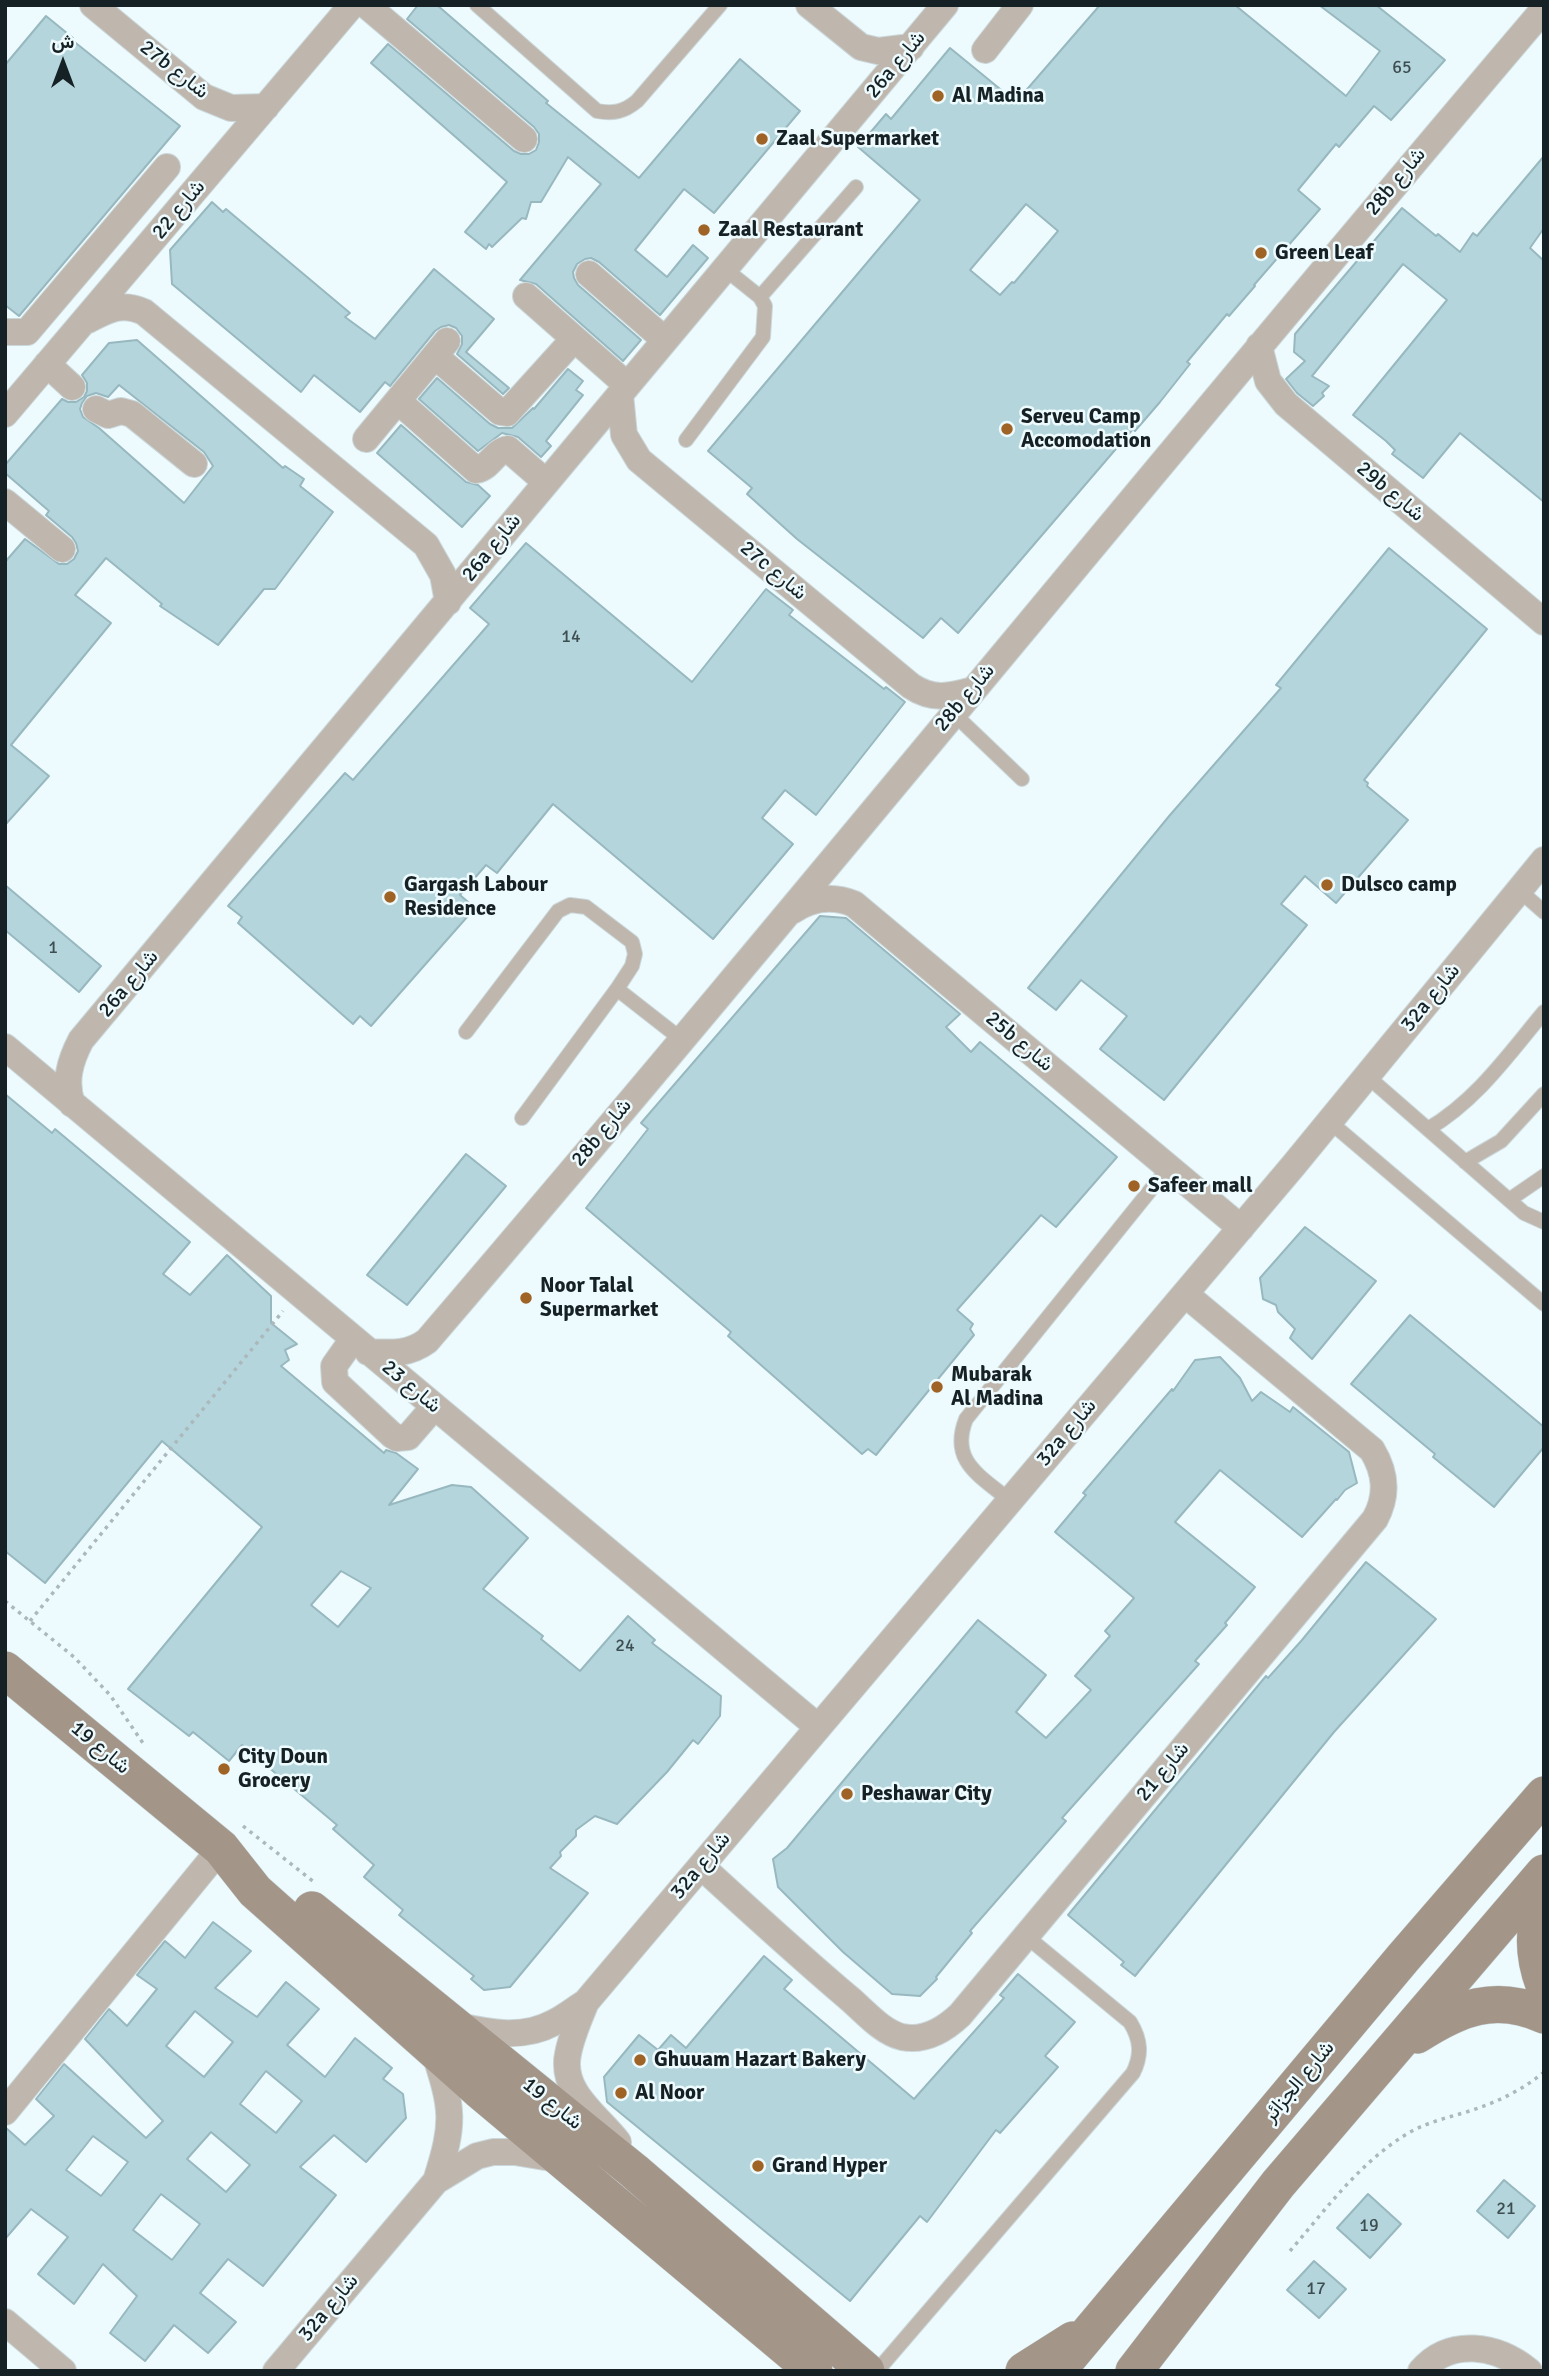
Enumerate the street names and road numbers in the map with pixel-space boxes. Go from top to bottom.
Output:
street label: 26a شارع [861,26,931,104]
street label: 27b شارع [134,35,214,105]
street label: 28b شارع [1360,143,1432,221]
street label: شارع 22 [147,175,211,245]
street label: 29b شارع [1351,456,1429,528]
street label: 26a شارع [457,509,527,587]
street label: 27c شارع [734,536,812,606]
street label: 28b شارع [929,659,1001,737]
street label: 26a شارع [94,945,164,1023]
street label: 32a شارع [1396,959,1466,1037]
street label: 25b شارع [980,1006,1058,1078]
street label: 28b شارع [566,1094,638,1172]
street label: شارع 23 [376,1355,446,1419]
street label: 32a شارع [1032,1394,1102,1472]
street label: شارع 19 [65,1716,135,1780]
street label: شارع 21 [1131,1737,1195,1807]
street label: 32a شارع [666,1827,736,1905]
street label: شارع الجزائر [1258,2036,1340,2128]
street label: شارع 19 [517,2072,587,2136]
street label: 32a شارع [294,2269,364,2347]

